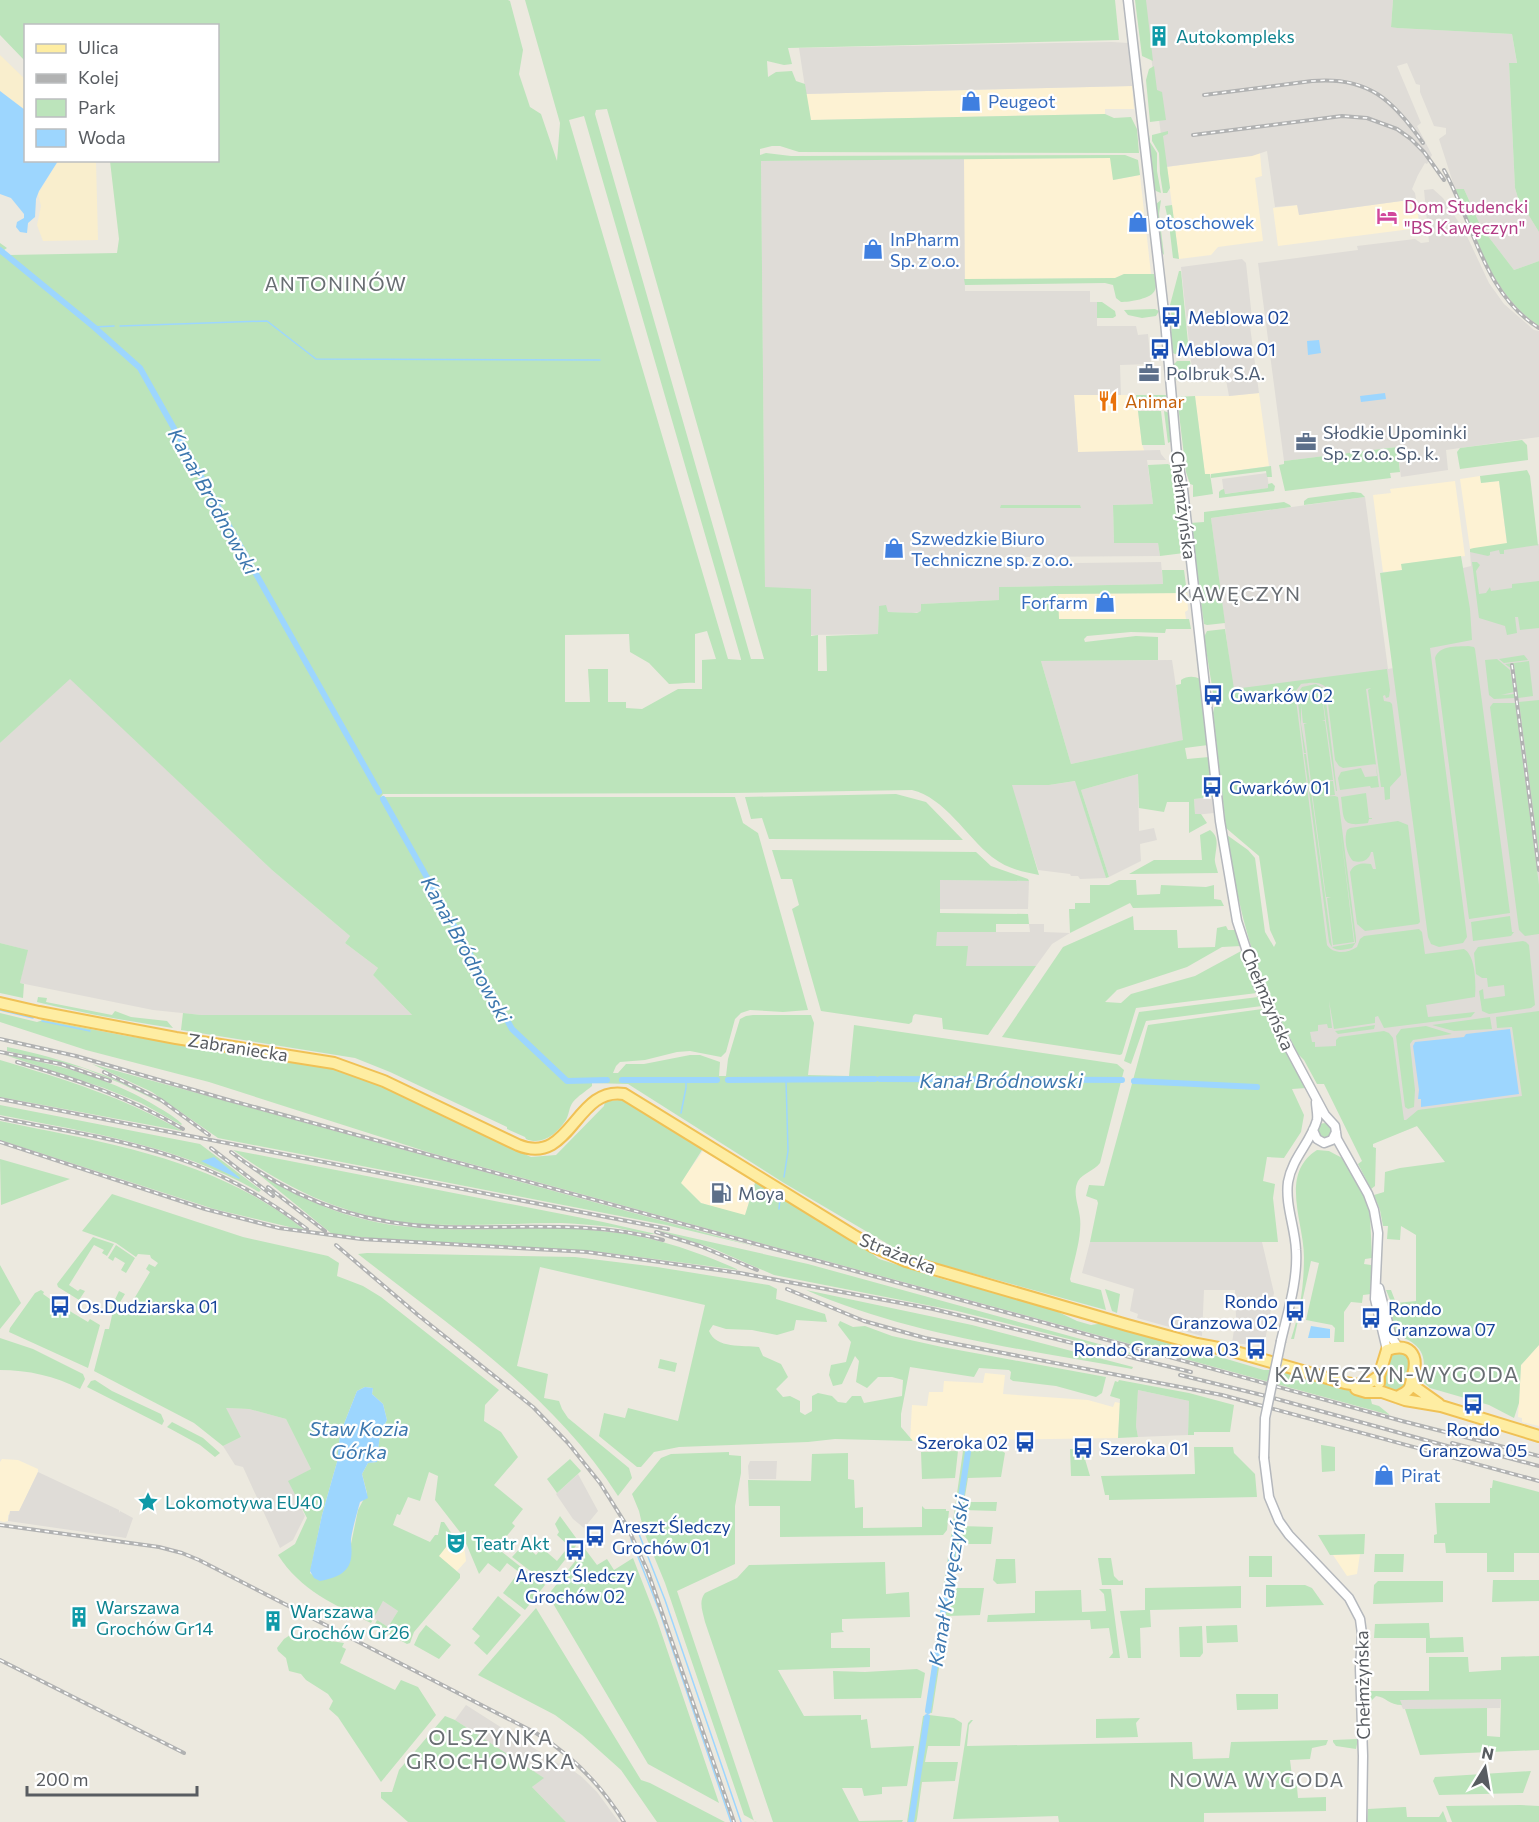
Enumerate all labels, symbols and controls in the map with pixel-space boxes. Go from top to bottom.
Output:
legend [24,24,219,162]
building icon: Autokompleks [1147,24,1171,48]
place label: Autokompleks [1176,25,1295,47]
text: Ulica [78,36,119,58]
text: Kolej [78,66,119,88]
shop icon: Peugeot [959,89,983,113]
place label: Peugeot [988,90,1056,112]
text: Park [78,96,116,118]
text: Woda [78,126,126,148]
place label: Dom Studencki "BS Kawęczyn" [1404,195,1528,238]
hotel icon: Dom Studencki "BS Kawęczyn" [1375,204,1399,228]
shop icon: otoschowek [1126,210,1150,234]
place label: otoschowek [1155,211,1255,233]
place label: InPharm Sp. z o.o. [890,228,960,271]
shop icon: InPharm Sp. z o.o. [861,237,885,261]
district label: ANTONINÓW [265,271,407,295]
bus stop icon: Meblowa 02 [1159,305,1183,329]
place label: Meblowa 02 [1188,306,1289,328]
bus stop icon: Meblowa 01 [1148,337,1172,361]
place label: Meblowa 01 [1177,338,1276,360]
office icon: Polbruk S.A. [1137,361,1161,385]
place label: Polbruk S.A. [1166,362,1265,384]
restaurant icon: Animar [1096,389,1120,413]
place label: Animar [1125,390,1185,412]
place label: Słodkie Upominki Sp. z o.o. Sp. k. [1323,421,1467,464]
water label: Kanał Bródnowski [164,424,265,579]
office icon: Słodkie Upominki Sp. z o.o. Sp. k. [1294,430,1318,454]
street label: Chełmżyńska [1166,449,1202,561]
place label: Szwedzkie Biuro Techniczne sp. z o.o. [911,527,1073,570]
shop icon: Szwedzkie Biuro Techniczne sp. z o.o. [882,536,906,560]
district label: KAWĘCZYN [1176,581,1302,605]
shop icon: Forfarm [1093,590,1117,614]
place label: Forfarm [1021,591,1088,613]
bus stop icon: Gwarków 02 [1201,683,1225,707]
place label: Gwarków 02 [1230,684,1333,706]
bus stop icon: Gwarków 01 [1200,775,1224,799]
place label: Gwarków 01 [1229,776,1330,798]
water label: Kanał Bródnowski [417,872,518,1027]
street label: Chełmżyńska [1237,944,1299,1054]
street label: Zabraniecka [186,1028,290,1066]
water label: Kanał Bródnowski [919,1068,1084,1092]
fuel station icon: Moya [709,1181,733,1205]
place label: Moya [738,1182,784,1204]
street label: Strażacka [857,1228,939,1278]
place label: Rondo Granzowa 02 [1170,1290,1278,1333]
bus stop icon: Os.Dudziarska 01 [48,1294,72,1318]
place label: Os.Dudziarska 01 [77,1295,218,1317]
place label: Rondo Granzowa 07 [1388,1297,1496,1340]
bus stop icon: Rondo Granzowa 02 [1283,1299,1307,1323]
bus stop icon: Rondo Granzowa 07 [1359,1306,1383,1330]
bus stop icon: Rondo Granzowa 03 [1244,1337,1268,1361]
place label: Rondo Granzowa 03 [1074,1338,1239,1360]
district label: KAWĘCZYN-WYGODA [1274,1361,1520,1386]
bus stop icon: Rondo Granzowa 05 [1461,1392,1485,1416]
water label: Staw Kozia Górka [309,1416,409,1463]
place label: Rondo Granzowa 05 [1419,1418,1527,1461]
bus stop icon: Szeroka 02 [1013,1430,1037,1454]
place label: Szeroka 02 [917,1431,1008,1453]
bus stop icon: Szeroka 01 [1071,1436,1095,1460]
place label: Szeroka 01 [1100,1437,1189,1459]
shop icon: Pirat [1372,1463,1396,1487]
place label: Pirat [1401,1464,1441,1486]
place icon: Lokomotywa EU40 [136,1490,160,1514]
place label: Lokomotywa EU40 [165,1491,323,1513]
water label: Kanał Kawęczyński [923,1493,973,1668]
place label: Areszt Śledczy Grochów 01 [612,1515,731,1558]
bus stop icon: Areszt Śledczy Grochów 01 [583,1524,607,1548]
theatre icon: Teatr Akt [444,1531,468,1555]
place label: Teatr Akt [473,1532,550,1554]
bus stop icon: Areszt Śledczy Grochów 02 [563,1538,587,1562]
place label: Areszt Śledczy Grochów 02 [516,1564,634,1607]
place label: Warszawa Grochów Gr14 [96,1596,213,1639]
place label: Warszawa Grochów Gr26 [290,1600,410,1643]
building icon: Warszawa Grochów Gr14 [67,1605,91,1629]
building icon: Warszawa Grochów Gr26 [261,1609,285,1633]
street label: Chełmżyńska [1350,1630,1374,1740]
district label: OLSZYNKA GROCHOWSKA [406,1724,576,1773]
north arrow [1455,1738,1515,1798]
text: N [1480,1742,1496,1763]
scale bar [27,1759,196,1797]
district label: NOWA WYGODA [1169,1767,1345,1791]
text: 200 m [36,1768,89,1790]

